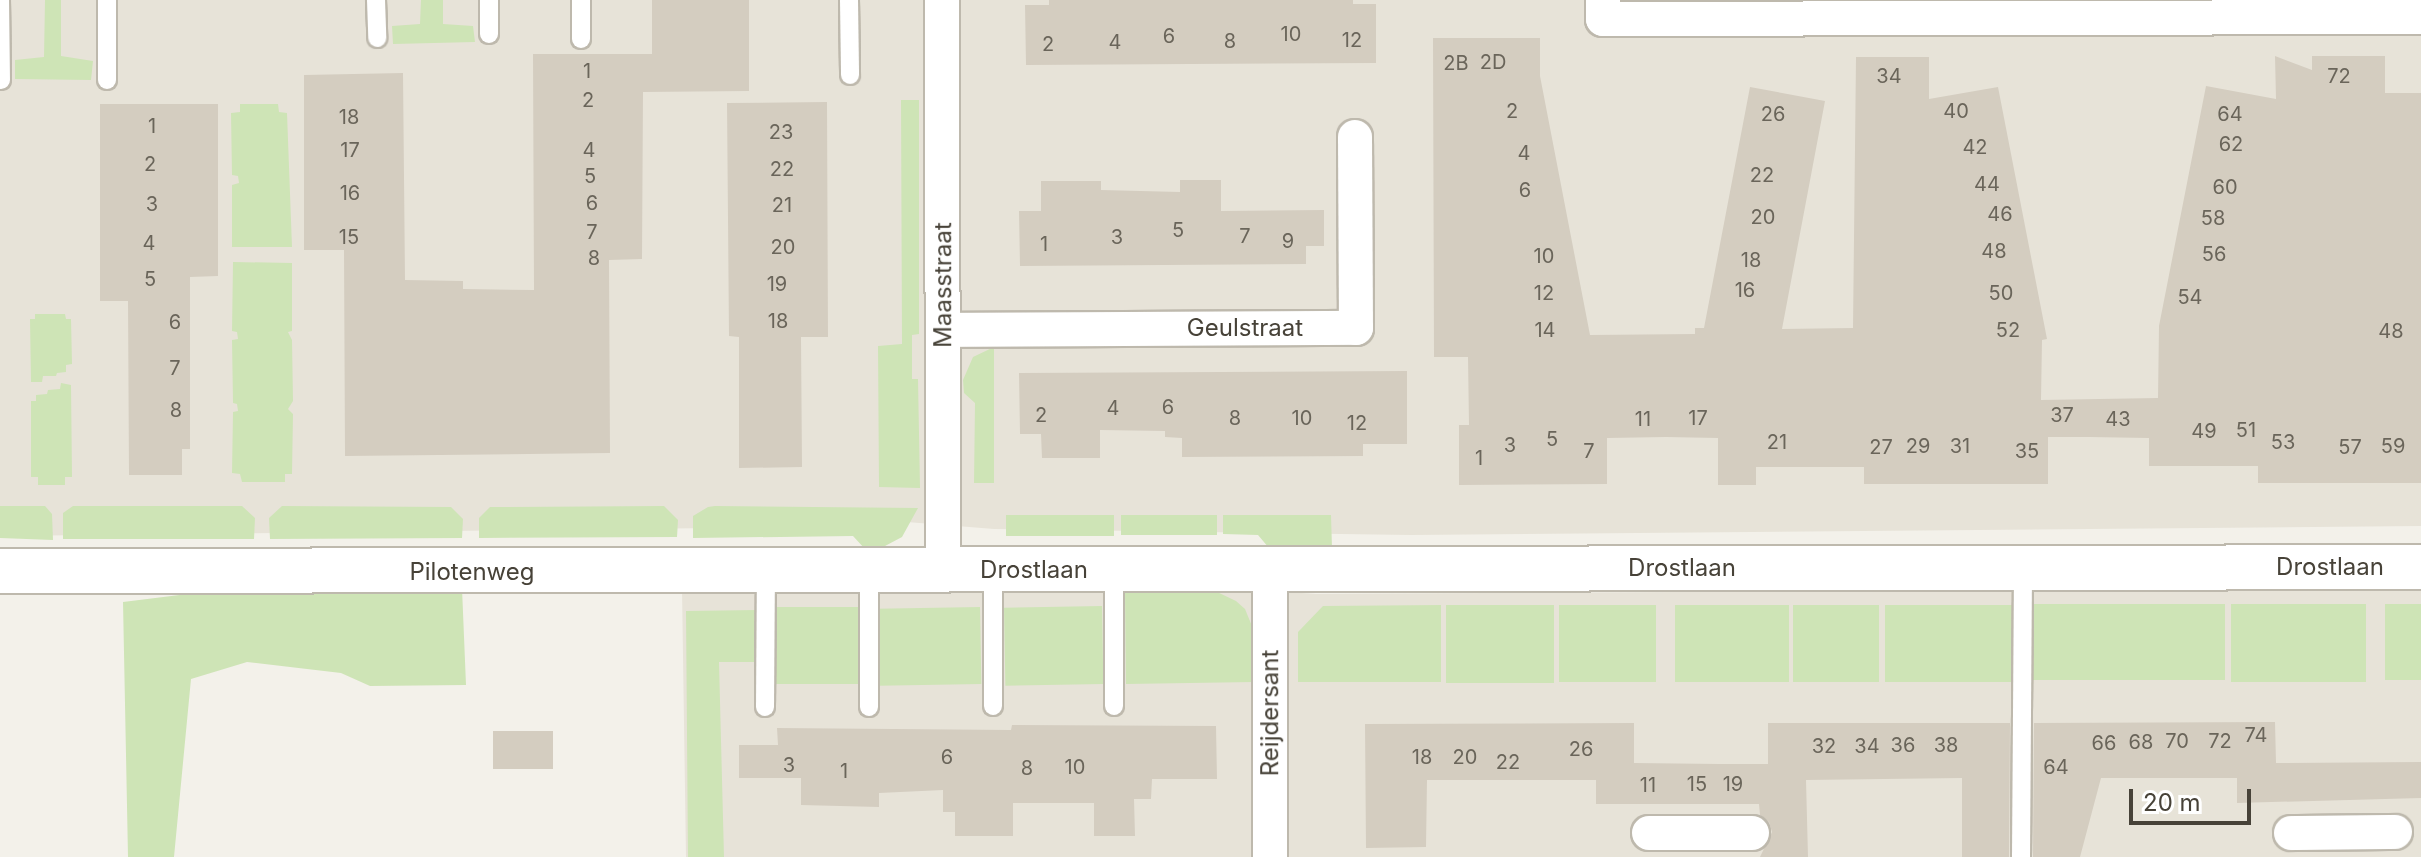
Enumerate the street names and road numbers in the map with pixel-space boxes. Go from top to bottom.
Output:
street label: Maasstraat [929,222,957,348]
street label: Geulstraat [1187,314,1303,342]
street label: Drostlaan [2276,553,2384,581]
street label: Drostlaan [1628,554,1736,582]
street label: Drostlaan [980,556,1088,584]
street label: Pilotenweg [409,558,535,586]
street label: Reijdersant [1256,650,1284,776]

